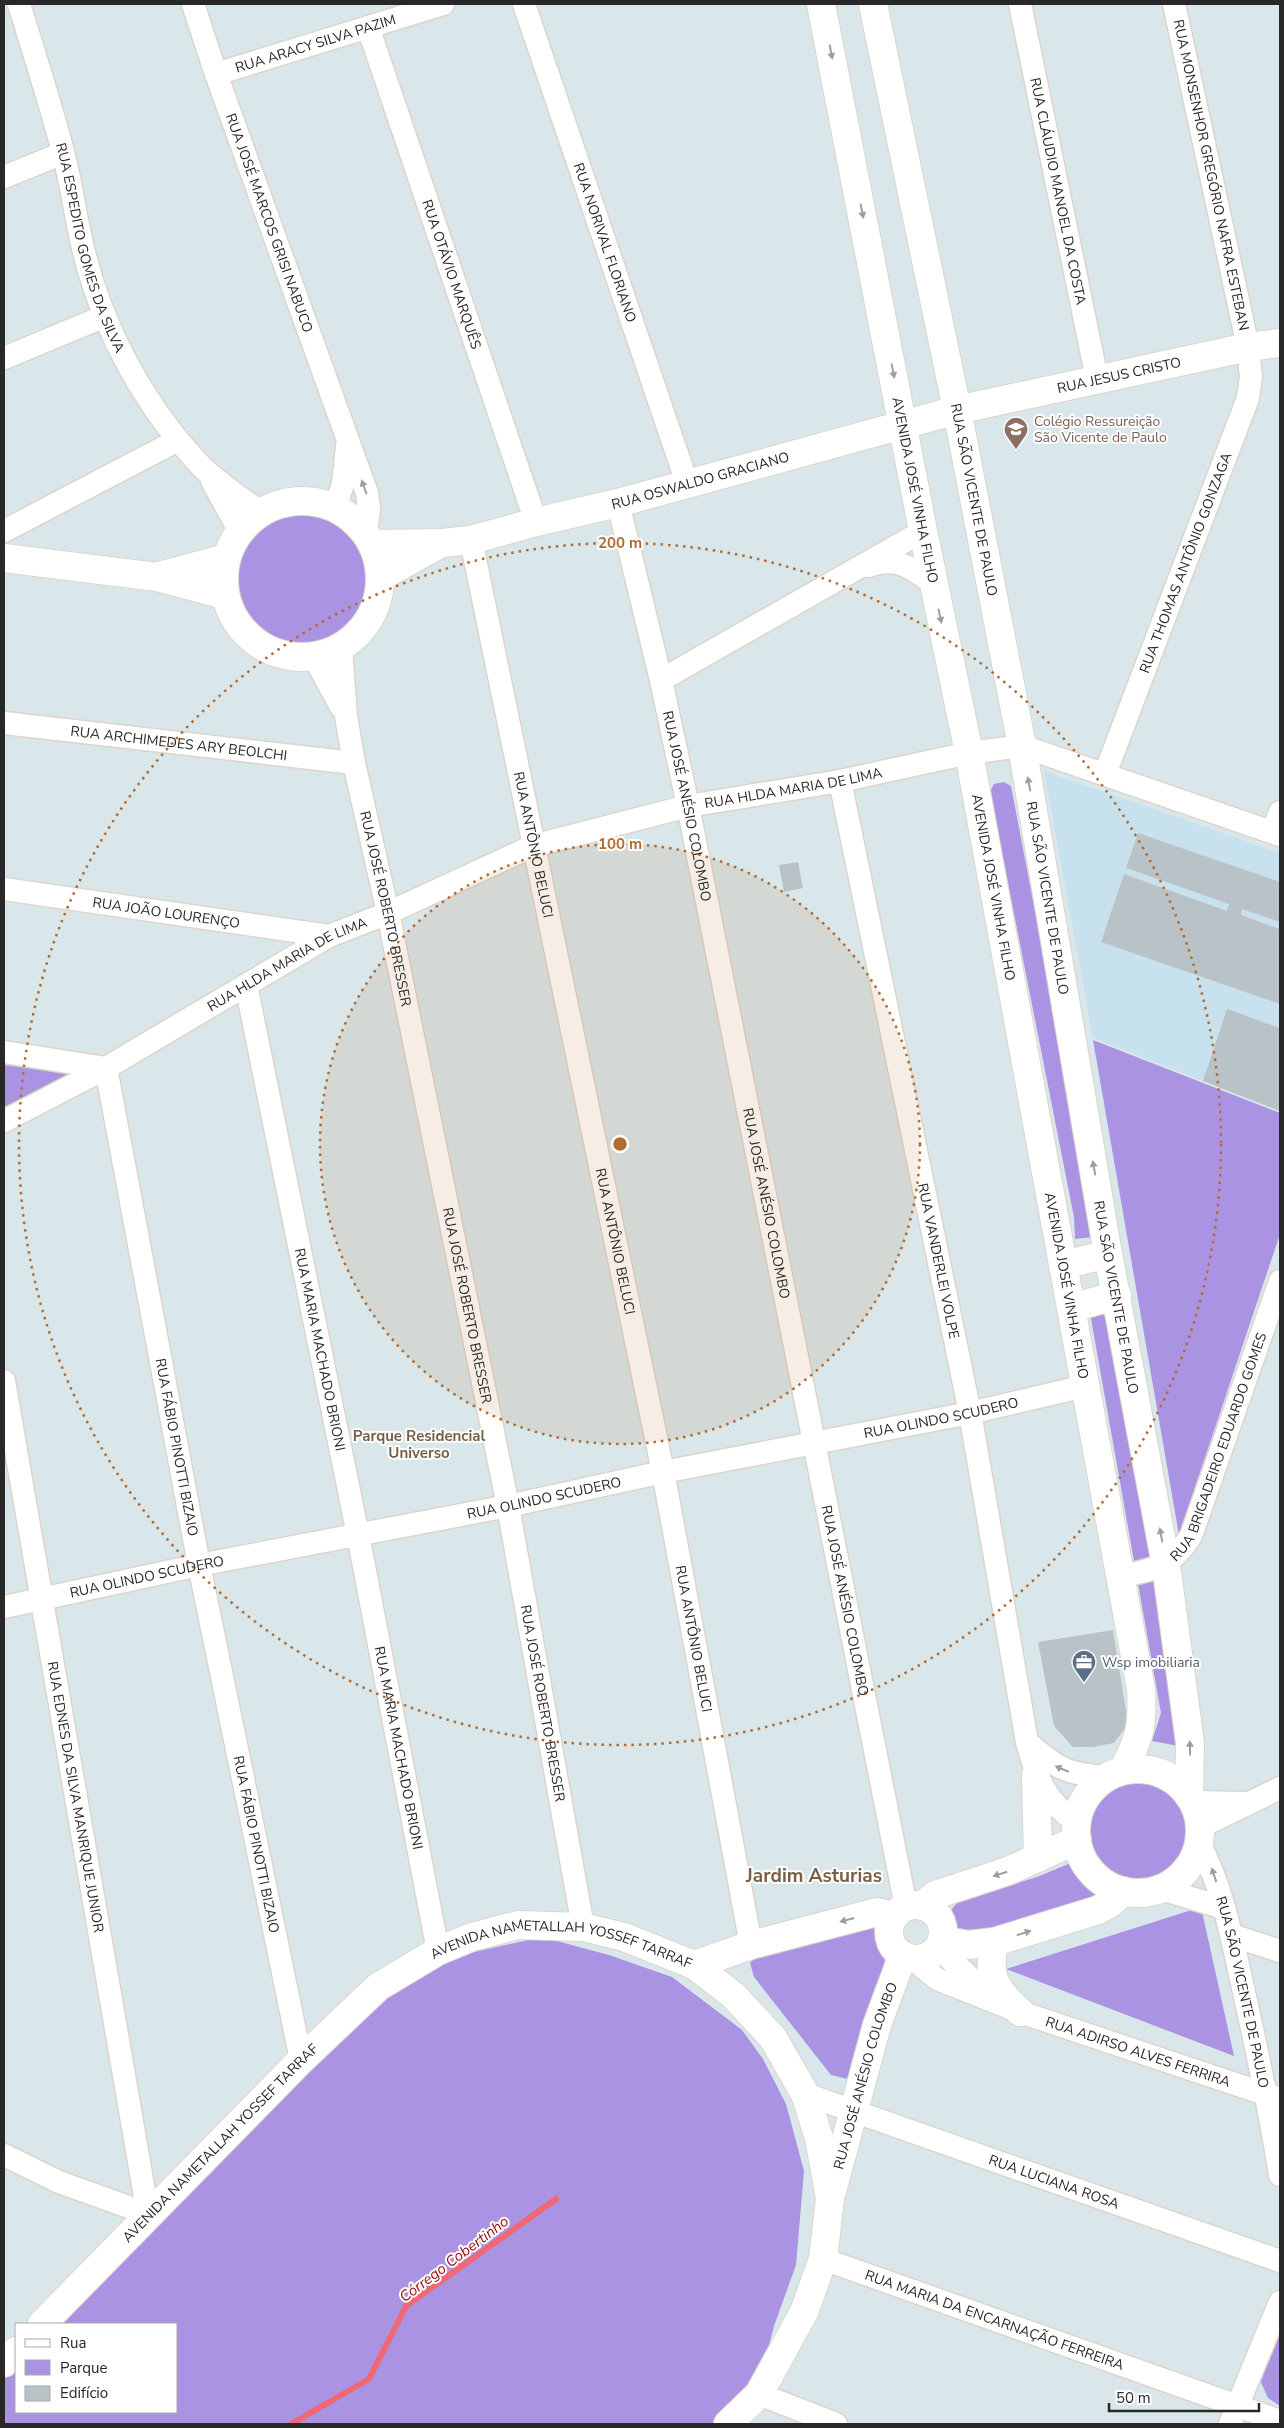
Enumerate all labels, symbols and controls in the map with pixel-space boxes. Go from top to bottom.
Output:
street label: RUA ARACY SILVA PAZIM [233,10,398,77]
street label: RUA MONSENHOR GREGÓRIO NAFRA ESTEBAN [1169,18,1253,332]
one-way arrow [827,44,835,60]
street label: RUA CLÁUDIO MANOEL DA COSTA [1026,76,1091,306]
street label: RUA JOSÉ MARCOS GRISI NABUCO [221,111,318,335]
street label: RUA ESPEDITO GOMES DA SILVA [51,140,130,356]
street label: RUA NORIVAL FLORIANO [569,160,641,325]
street label: RUA OTÁVIO MARQUÊS [418,197,486,352]
one-way arrow [858,203,866,219]
street label: RUA JESUS CRISTO [1055,352,1183,398]
one-way arrow [890,363,898,379]
street label: AVENIDA JOSÉ VINHA FILHO [888,395,943,585]
street label: RUA SÃO VICENTE DE PAULO [946,402,1002,598]
place label: Colégio Ressureição São Vicente de Paulo [1034,412,1167,447]
school or university icon: Colégio Ressureição São Vicente de Paulo [1003,416,1029,450]
street label: RUA OSWALDO GRACIANO [609,447,791,514]
street label: RUA THOMAS ANTÔNIO GONZAGA [1135,450,1236,676]
one-way arrow [360,479,368,494]
text: 200 m [598,533,642,553]
one-way arrow [937,608,945,624]
street label: RUA JOSÉ ANÉSIO COLOMBO [658,709,716,903]
street label: RUA ARCHIMEDES ARY BEOLCHI [70,721,288,765]
street label: RUA HLDA MARIA DE LIMA [703,763,884,813]
street label: RUA ANTÔNIO BELUCI [509,770,558,919]
one-way arrow [1024,775,1032,791]
street label: AVENIDA JOSÉ VINHA FILHO [967,792,1020,982]
street label: RUA SÃO VICENTE DE PAULO [1022,800,1073,996]
street label: RUA JOSÉ ROBERTO BRESSER [356,809,416,1008]
text: 100 m [598,834,642,854]
street label: RUA JOÃO LOURENÇO [91,892,241,933]
street label: RUA HLDA MARIA DE LIMA [204,913,370,1016]
street label: RUA JOSÉ ANÉSIO COLOMBO [738,1106,795,1300]
centre of rings [611,1135,629,1153]
one-way arrow [1089,1160,1097,1176]
street label: RUA ANTÔNIO BELUCI [591,1166,640,1316]
street label: RUA VANDERLEI VOLPE [913,1181,964,1341]
street label: AVENIDA JOSÉ VINHA FILHO [1040,1191,1093,1380]
street label: RUA SÃO VICENTE DE PAULO [1090,1199,1143,1395]
street label: RUA JOSÉ ROBERTO BRESSER [438,1206,497,1405]
street label: RUA MARIA MACHADO BRIONI [290,1246,350,1453]
street label: RUA BRIGADEIRO EDUARDO GOMES [1166,1329,1271,1565]
street label: RUA FÁBIO PINOTTI BIZAIO [151,1357,203,1538]
street label: RUA OLINDO SCUDERO [862,1392,1020,1443]
district label: Parque Residencial Universo [353,1426,485,1463]
street label: RUA OLINDO SCUDERO [465,1472,623,1523]
street label: RUA JOSÉ ANÉSIO COLOMBO [817,1503,874,1698]
one-way arrow [1156,1526,1164,1542]
street label: RUA OLINDO SCUDERO [68,1551,226,1602]
street label: RUA ANTÔNIO BELUCI [671,1564,717,1714]
street label: RUA JOSÉ ROBERTO BRESSER [516,1603,570,1803]
street label: RUA MARIA MACHADO BRIONI [370,1645,428,1851]
office icon: Wsp imobiliaria [1071,1649,1097,1683]
place label: Wsp imobiliaria [1102,1653,1200,1672]
street label: RUA EDNES DA SILVA MANRIQUE JUNIOR [43,1660,109,1934]
one-way arrow [1186,1739,1194,1755]
street label: RUA FÁBIO PINOTTI BIZAIO [229,1754,284,1935]
one-way arrow [1055,1765,1069,1773]
district label: Jardim Asturias [745,1863,882,1889]
one-way arrow [1210,1867,1217,1882]
one-way arrow [992,1870,1007,1878]
street label: RUA SÃO VICENTE DE PAULO [1212,1894,1274,2090]
text: AVENIDA NAMETALLAH YOSSEF TARRAF [426,1914,695,1973]
one-way arrow [840,1916,855,1924]
one-way arrow [1016,1928,1031,1936]
street label: AVENIDA NAMETALLAH YOSSEF TARRAF [425,1950,697,1976]
street label: RUA JOSÉ ANÉSIO COLOMBO [829,1979,902,2171]
street label: RUA ADIRSO ALVES FERRIRA [1043,2012,1233,2091]
street label: AVENIDA NAMETALLAH YOSSEF TARRAF [118,2039,322,2246]
street label: RUA LUCIANA ROSA [986,2150,1122,2213]
water label: Córrego Cobertinho [395,2211,513,2307]
street label: RUA MARIA DA ENCARNAÇÃO FERREIRA [862,2265,1127,2374]
legend [15,2323,178,2413]
text: Rua [60,2333,86,2353]
text: Parque [60,2358,108,2378]
scale bar [1109,2380,1259,2412]
text: Edifício [60,2383,108,2403]
text: 50 m [1116,2388,1151,2408]

